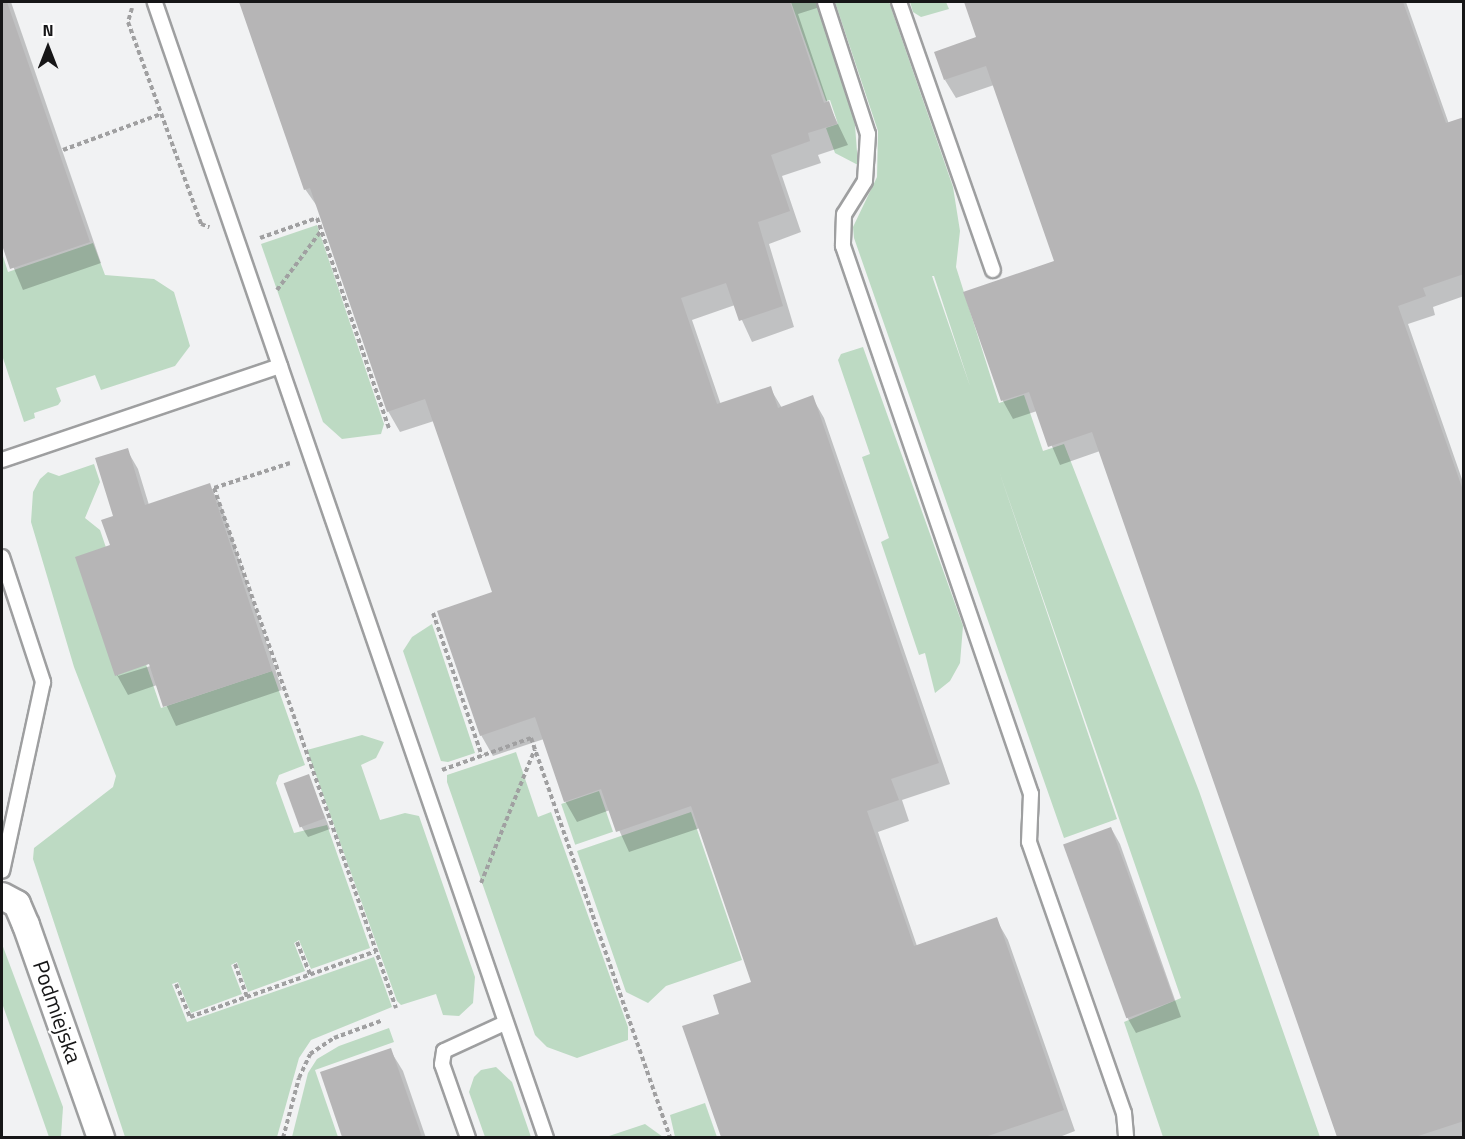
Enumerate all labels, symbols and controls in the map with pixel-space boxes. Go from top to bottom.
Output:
north arrow [18,18,78,78]
text: N [42,18,54,42]
street label: Podmiejska [27,957,87,1067]

